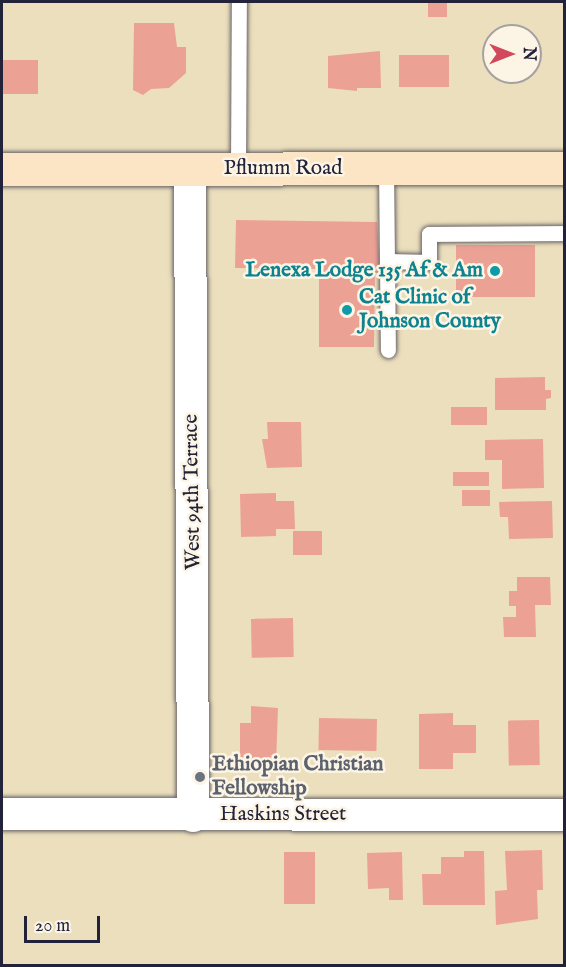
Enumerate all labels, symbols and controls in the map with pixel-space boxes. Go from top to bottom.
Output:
north arrow [482,24,542,84]
text: N [518,47,538,61]
street label: Pflumm Road [224,156,342,182]
place label: Lenexa Lodge 135 Af & Am [245,258,483,284]
marker: Lenexa Lodge 135 Af & Am [488,264,502,278]
place label: Cat Clinic of Johnson County [359,285,501,335]
marker: Cat Clinic of Johnson County [340,303,354,317]
street label: West 94th Terrace [179,414,207,570]
place label: Ethiopian Christian Fellowship [212,752,384,802]
marker: Ethiopian Christian Fellowship [193,770,207,784]
street label: Haskins Street [220,802,346,828]
scale bar [27,904,104,942]
text: 20 m [35,915,70,938]

